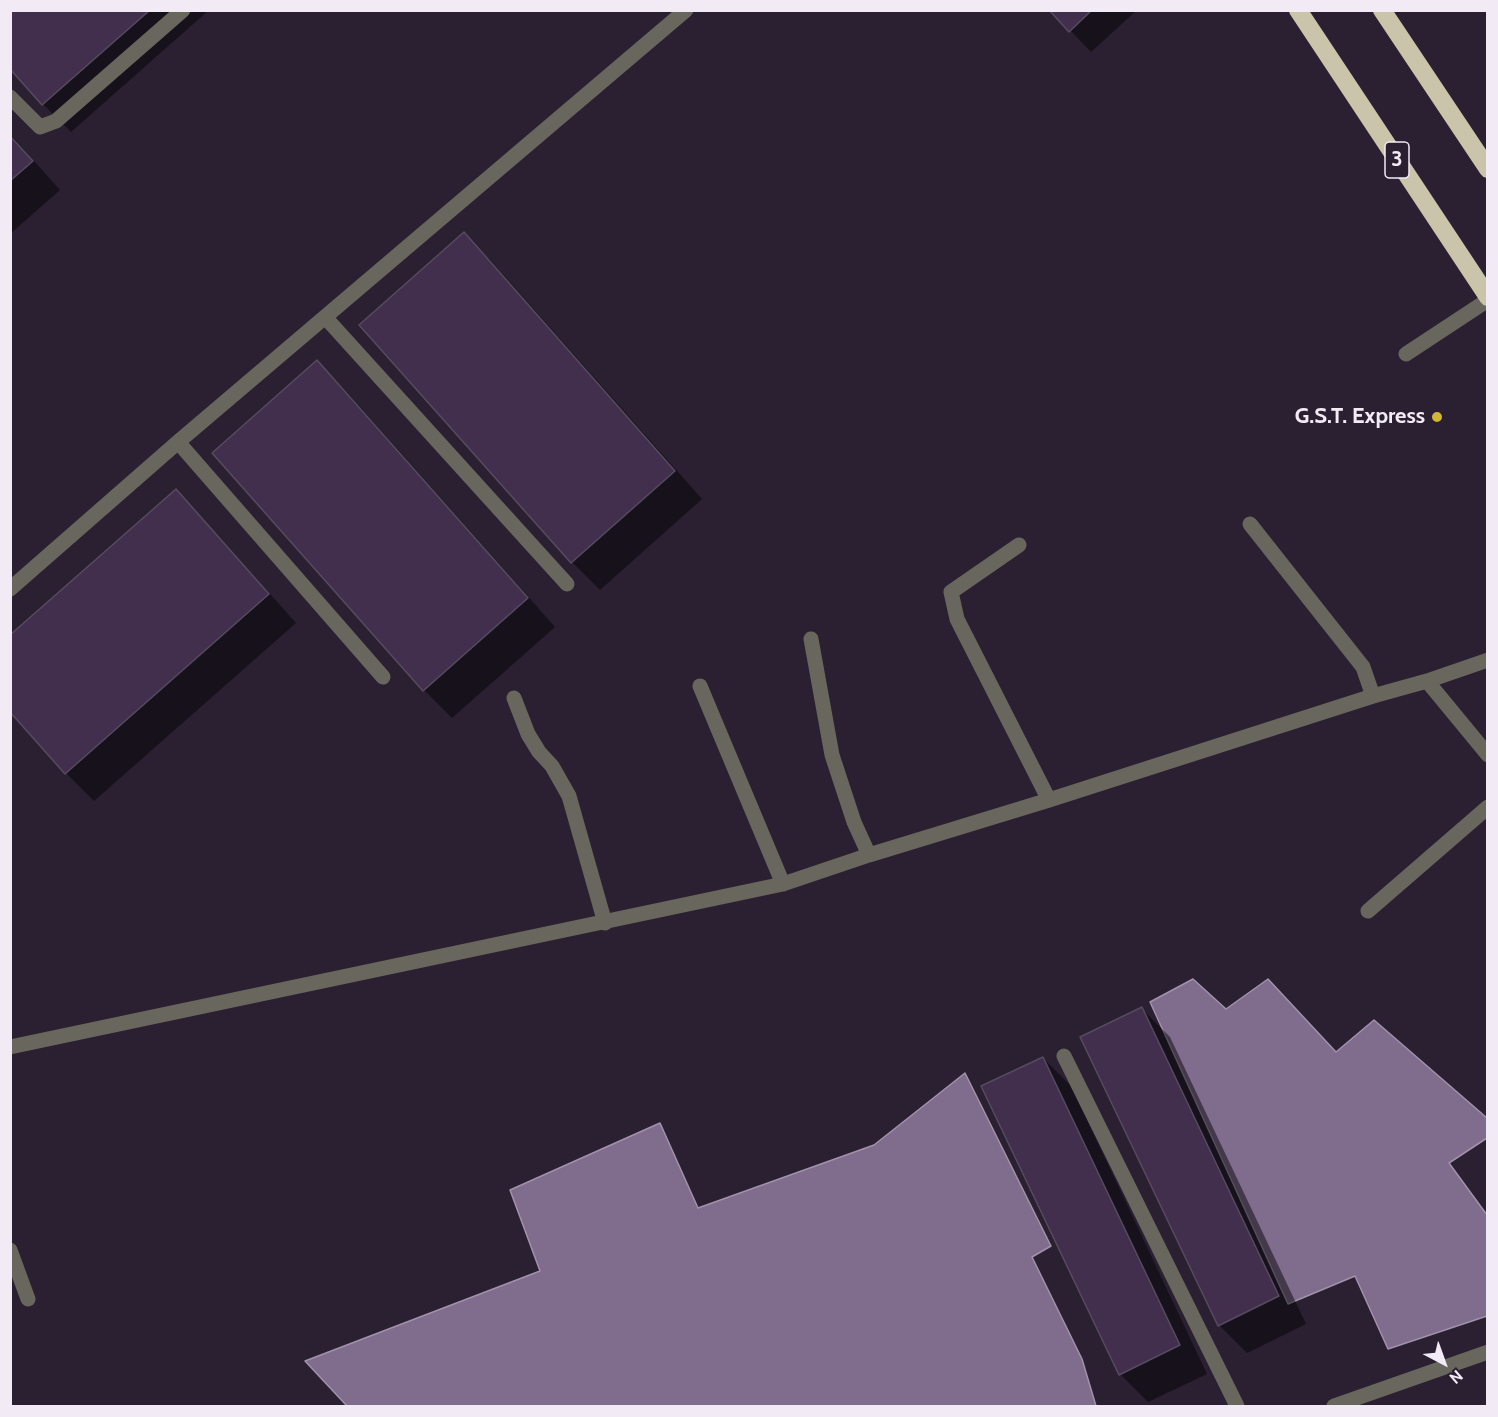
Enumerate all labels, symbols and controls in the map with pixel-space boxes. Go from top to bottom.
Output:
road number: 3 [1385,142,1409,178]
place label: G.S.T. Express [1295,404,1425,430]
marker: G.S.T. Express [1430,410,1444,424]
north arrow [1414,1333,1474,1393]
text: N [1446,1366,1467,1388]

